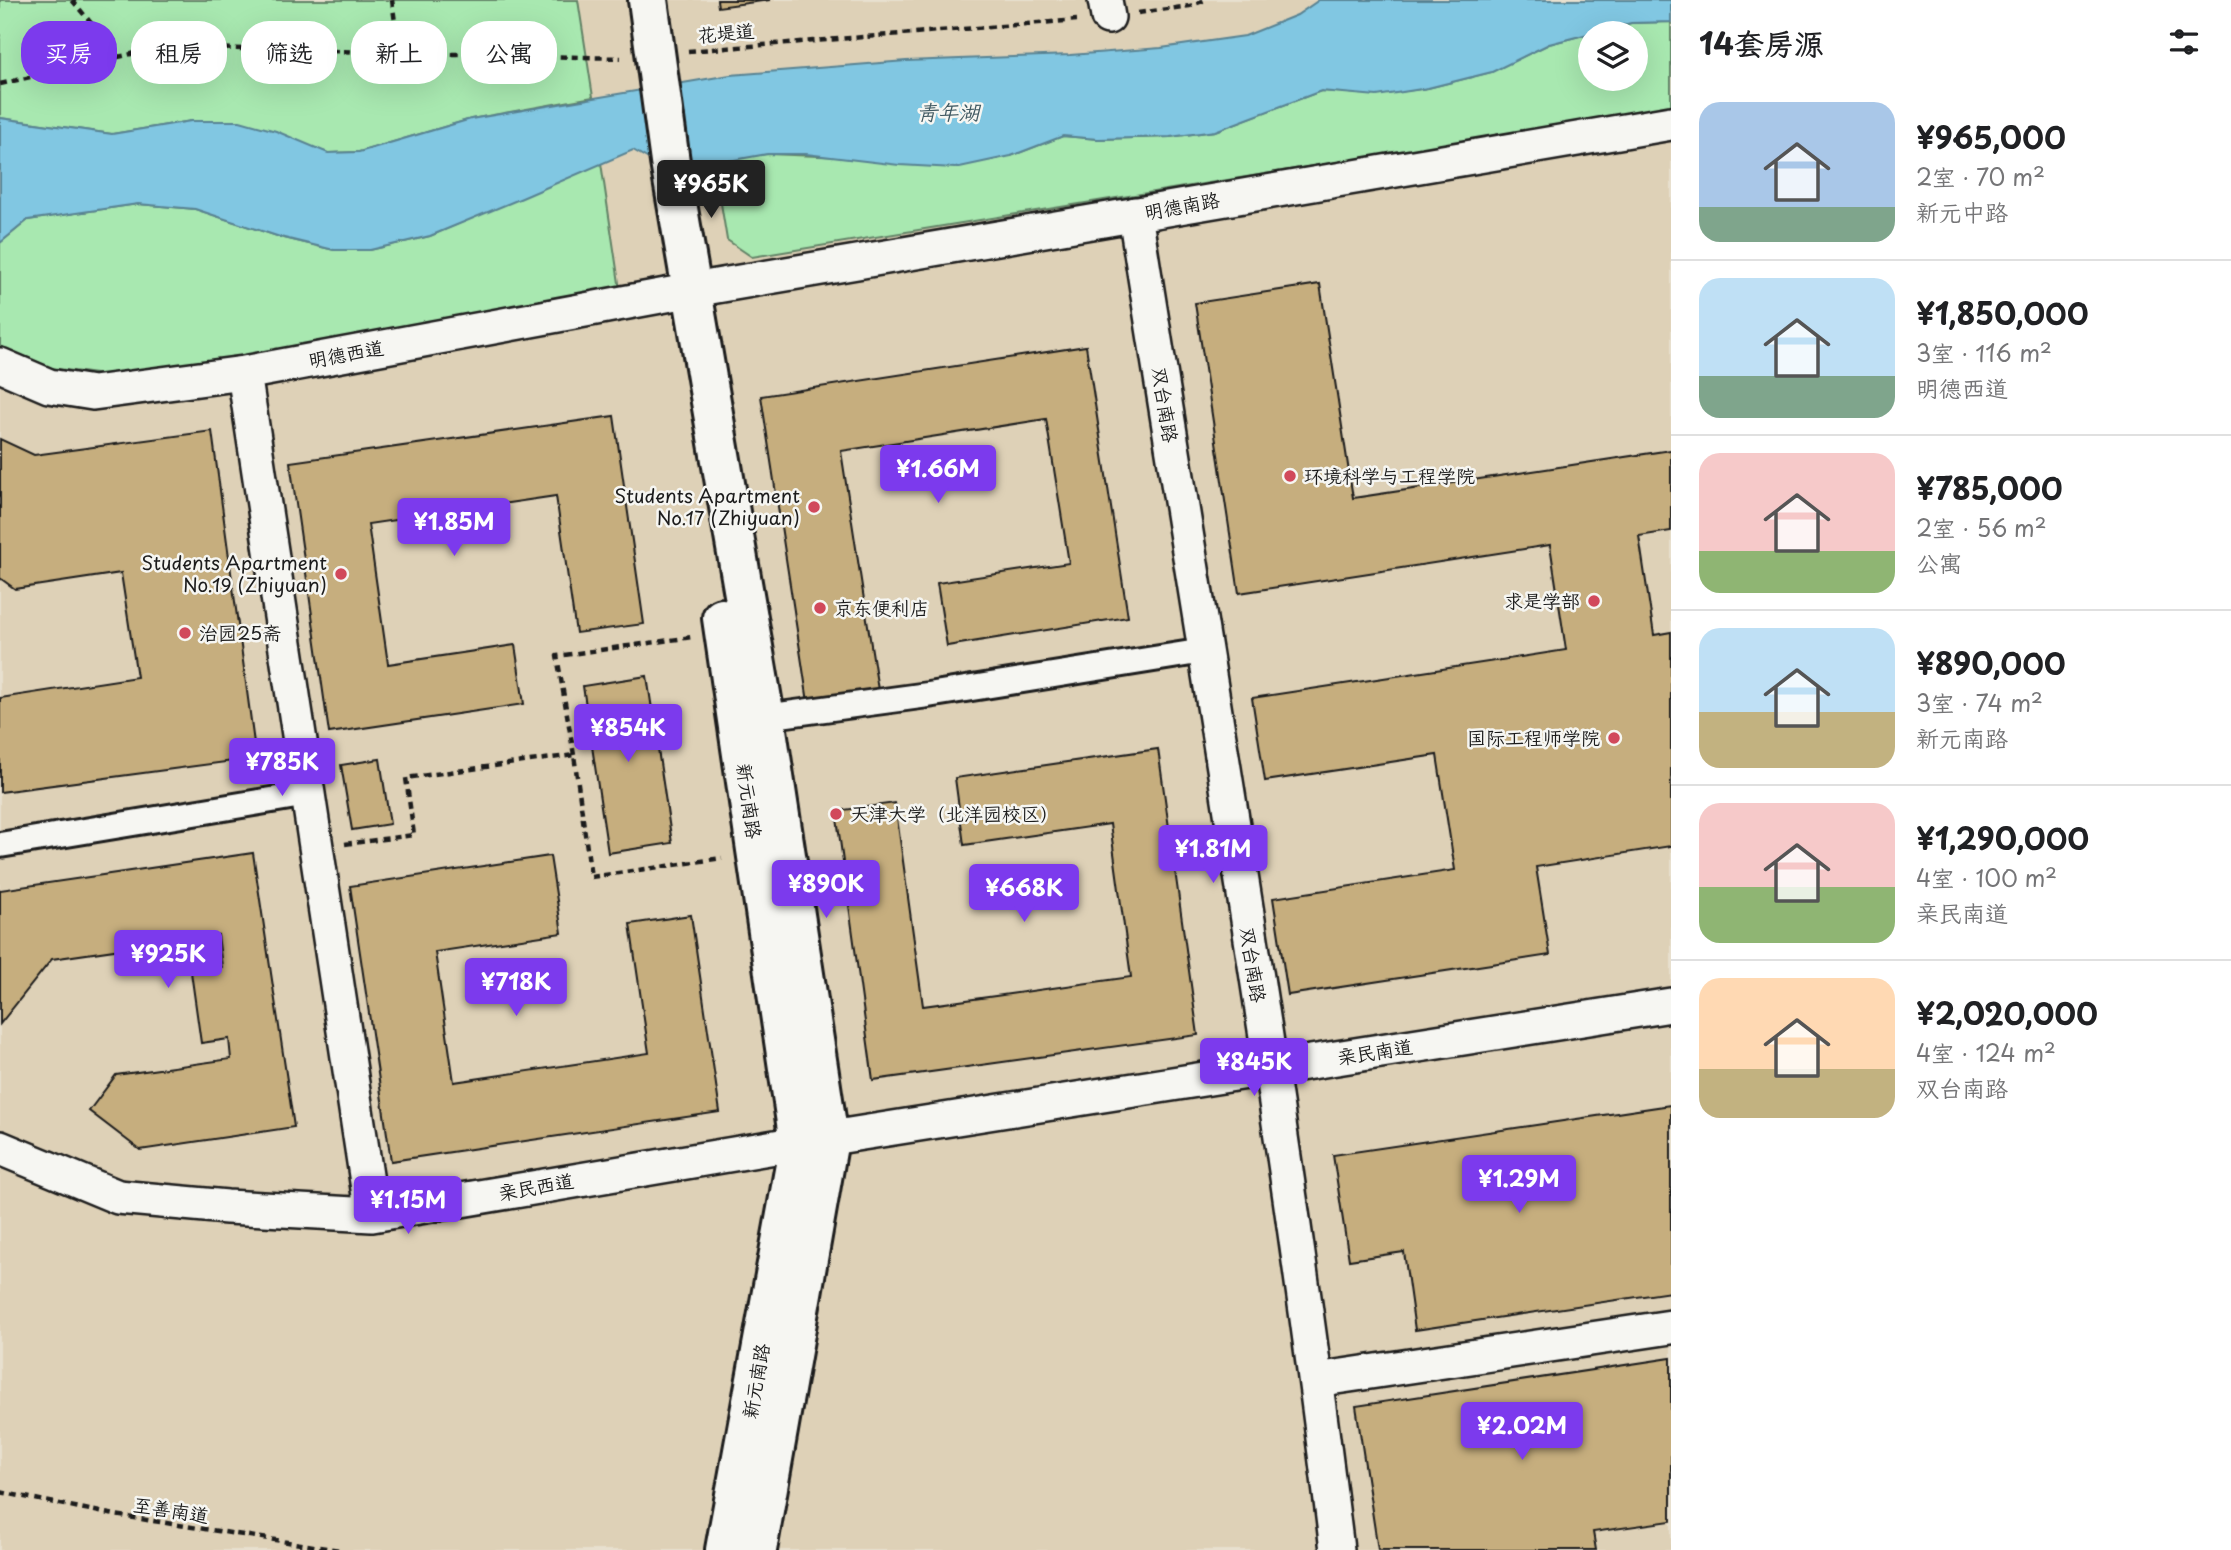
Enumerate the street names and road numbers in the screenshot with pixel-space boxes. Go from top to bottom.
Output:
street label: 花堤道 [696,16,756,48]
street label: 明德南路 [1142,185,1222,225]
street label: 明德西道 [306,333,386,373]
street label: 双台南路 [1146,365,1186,445]
street label: 新元南路 [731,761,769,840]
street label: 双台南路 [1234,925,1274,1005]
street label: 亲民南道 [1335,1031,1415,1071]
street label: 亲民西道 [496,1166,576,1206]
street label: 新元南路 [735,1341,775,1421]
street label: 至善南道 [131,1489,211,1529]

